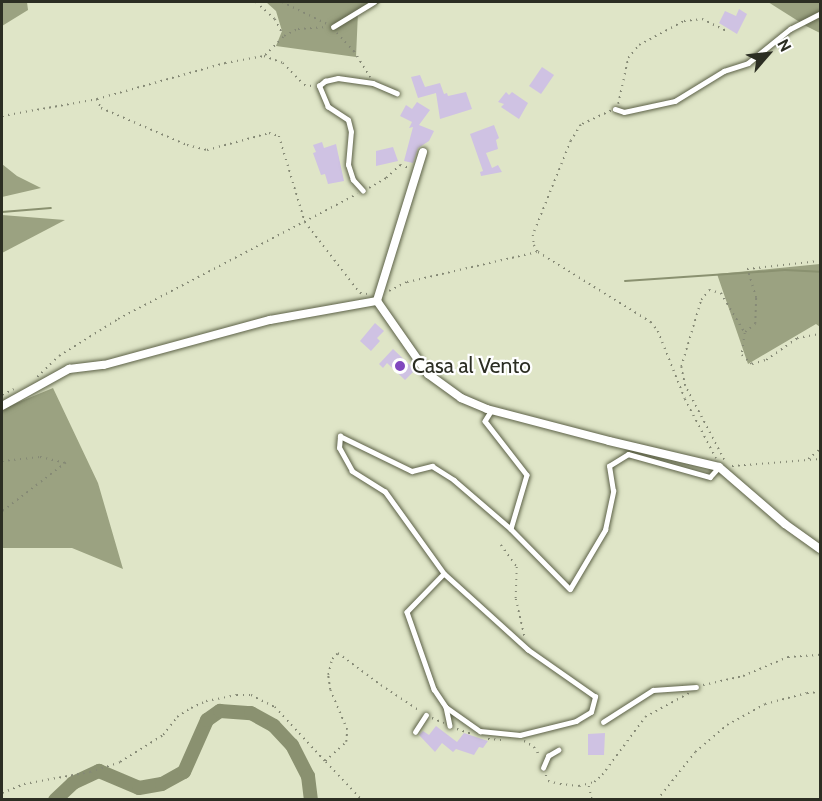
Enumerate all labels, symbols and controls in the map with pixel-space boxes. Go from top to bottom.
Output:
north arrow [738,24,798,84]
text: N [773,36,795,55]
place label: Casa al Vento [412,353,531,379]
marker: Casa al Vento [393,359,407,373]

